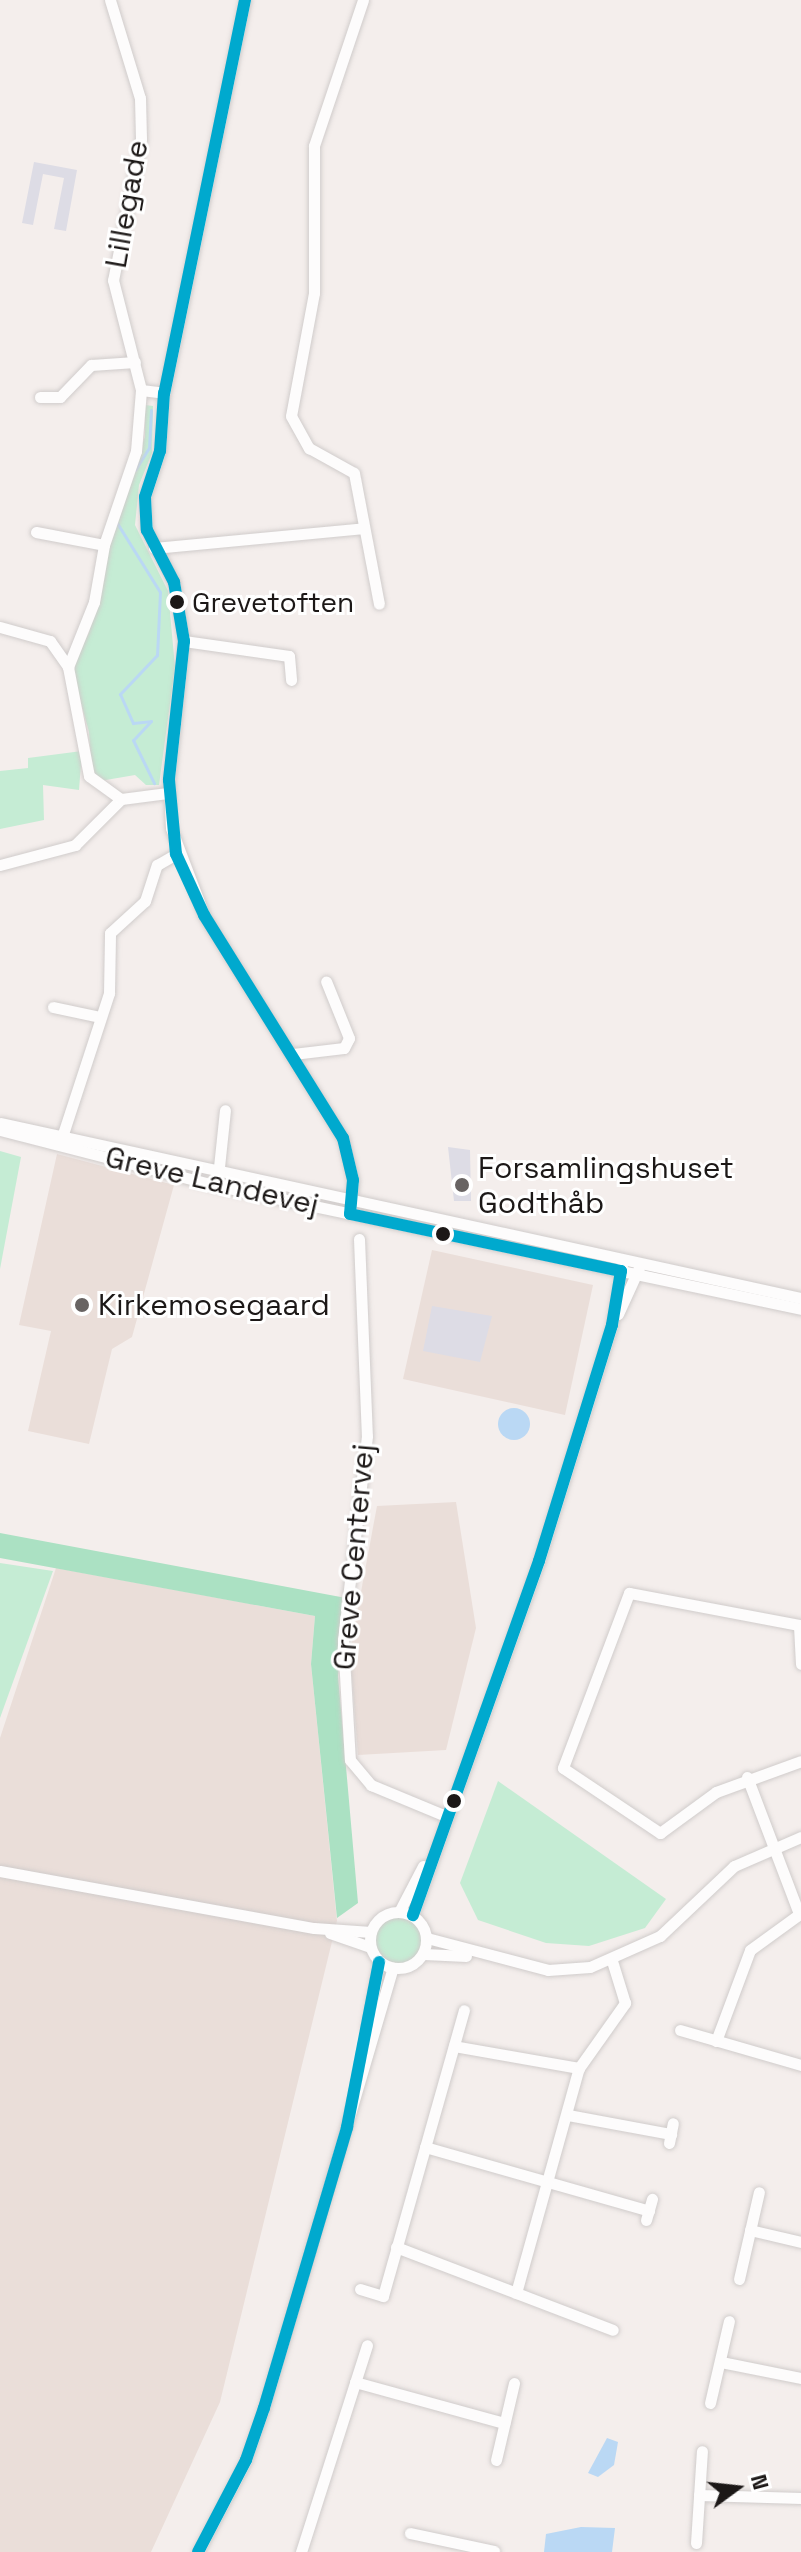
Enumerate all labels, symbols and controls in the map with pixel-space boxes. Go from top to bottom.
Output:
street label: Lillegade [98,137,156,271]
place label: Grevetoften [192,585,354,619]
marker: Grevetoften [169,594,185,610]
street label: Greve Landevej [102,1139,322,1223]
place label: Forsamlingshuset Godthåb [478,1150,734,1220]
marker: Forsamlingshuset Godthåb [453,1176,471,1194]
unlabelled marker [435,1226,451,1242]
place label: Kirkemosegaard [98,1287,330,1323]
marker: Kirkemosegaard [73,1296,91,1314]
street label: Greve Centervej [326,1442,382,1672]
unlabelled marker [446,1793,462,1809]
north arrow [697,2448,777,2528]
text: N [745,2471,776,2493]

